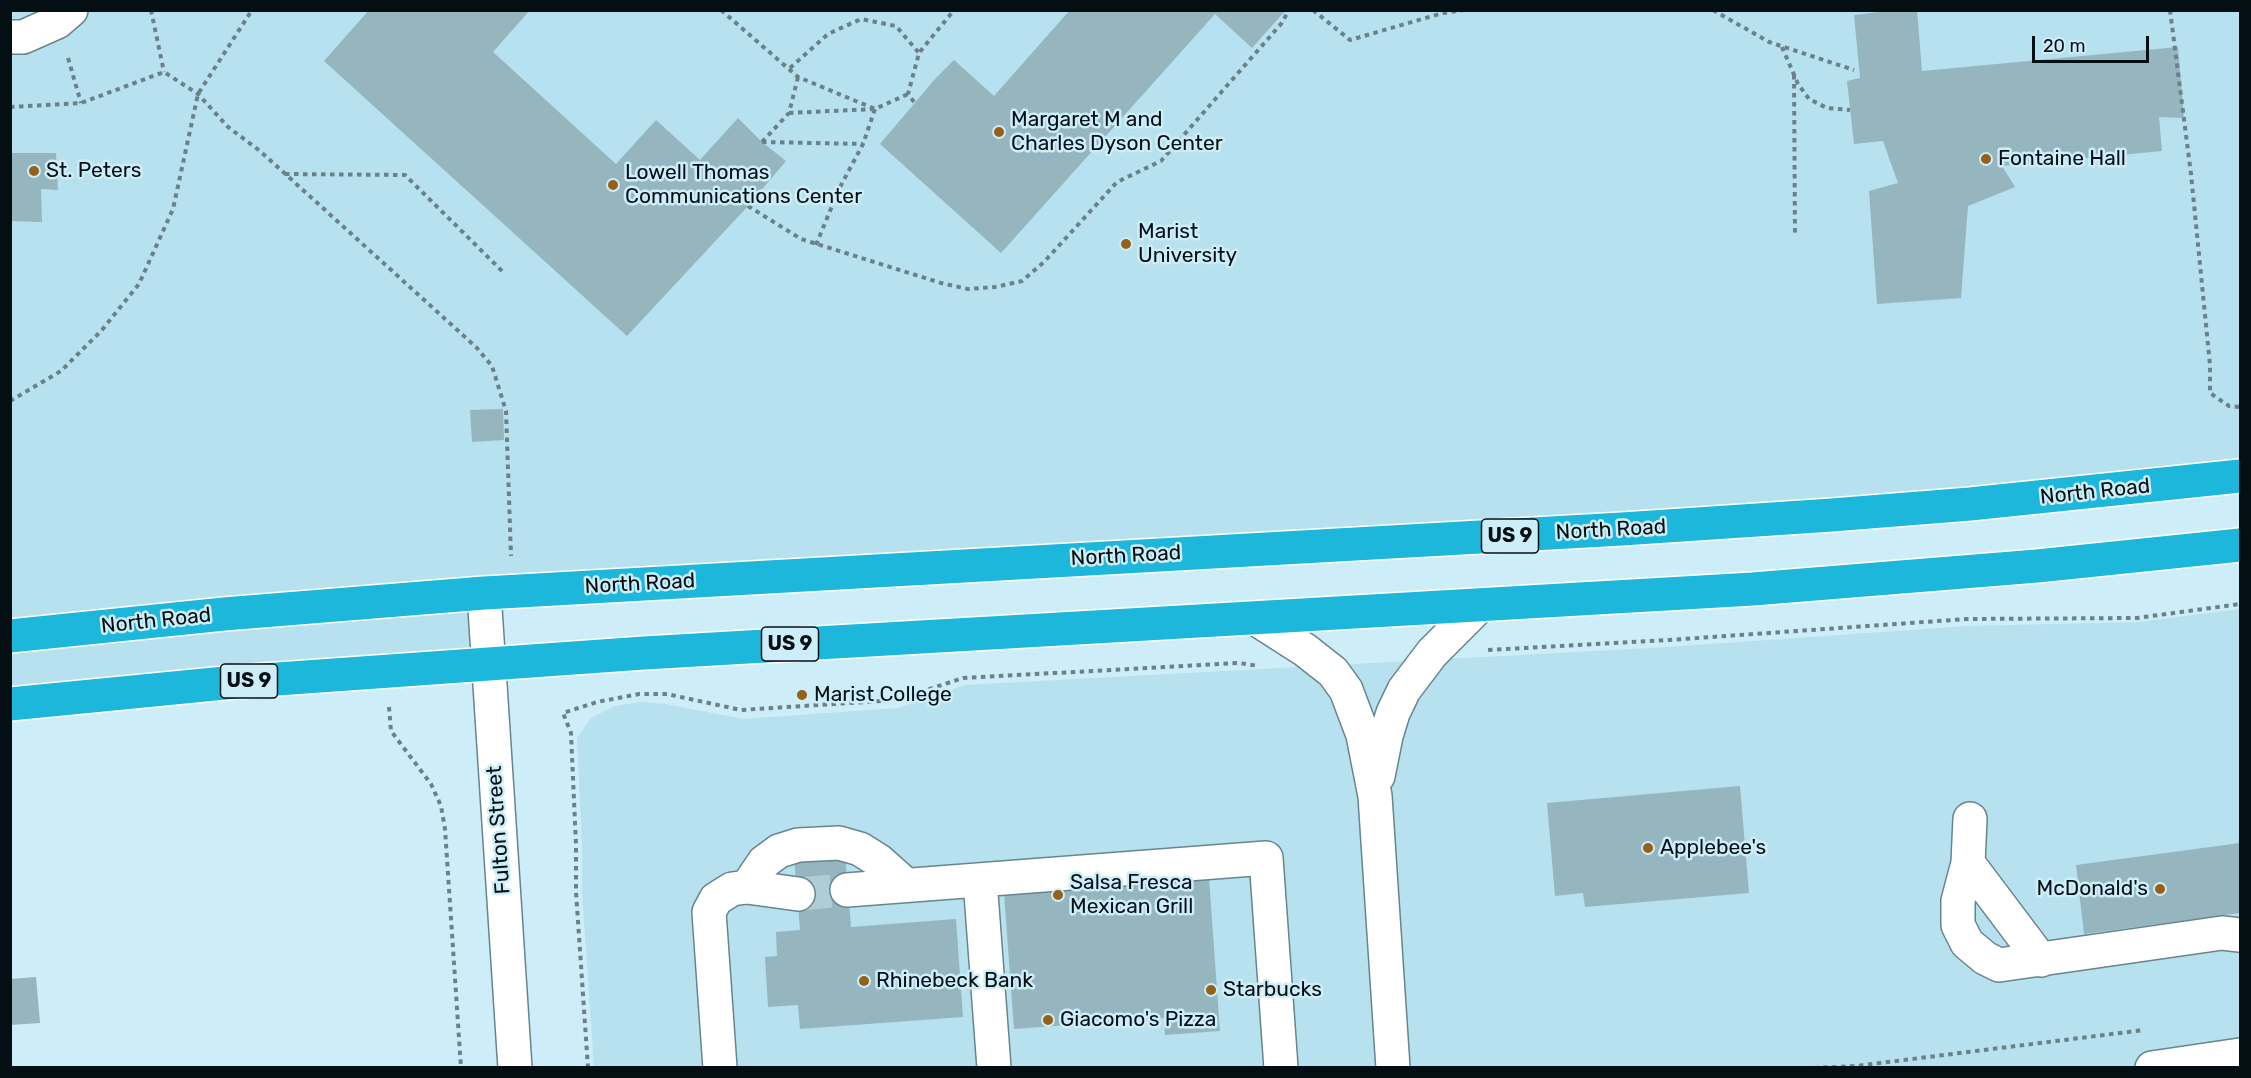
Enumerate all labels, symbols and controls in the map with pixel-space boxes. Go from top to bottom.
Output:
scale bar [2035,24,2152,62]
text: 20 m [2043,35,2085,57]
place label: Margaret M and Charles Dyson Center [1011,107,1223,157]
marker: Margaret M and Charles Dyson Center [992,125,1006,139]
place label: Fontaine Hall [1998,146,2126,172]
marker: Fontaine Hall [1979,152,1993,166]
place label: St. Peters [46,158,141,184]
place label: Lowell Thomas Communications Center [625,160,862,210]
marker: St. Peters [27,164,41,178]
marker: Lowell Thomas Communications Center [606,178,620,192]
place label: Marist University [1138,219,1237,269]
marker: Marist University [1119,237,1133,251]
street label: North Road [2039,474,2151,510]
street label: North Road [1555,515,1667,545]
road number: US 9 [1482,519,1538,553]
street label: North Road [1070,541,1182,571]
street label: North Road [584,569,696,599]
street label: North Road [100,603,212,639]
road number: US 9 [762,627,818,661]
road number: US 9 [220,664,278,698]
place label: Marist College [814,682,952,708]
marker: Marist College [795,688,809,702]
street label: Fulton Street [482,765,516,895]
place label: Applebee's [1660,835,1766,861]
marker: Applebee's [1641,841,1655,855]
place label: Salsa Fresca Mexican Grill [1070,870,1193,920]
place label: McDonald's [2036,876,2148,902]
marker: McDonald's [2153,882,2167,896]
marker: Salsa Fresca Mexican Grill [1051,888,1065,902]
place label: Rhinebeck Bank [876,968,1033,994]
marker: Rhinebeck Bank [857,974,871,988]
place label: Starbucks [1223,977,1322,1003]
marker: Starbucks [1204,983,1218,997]
place label: Giacomo's Pizza [1060,1007,1216,1033]
marker: Giacomo's Pizza [1041,1013,1055,1027]

